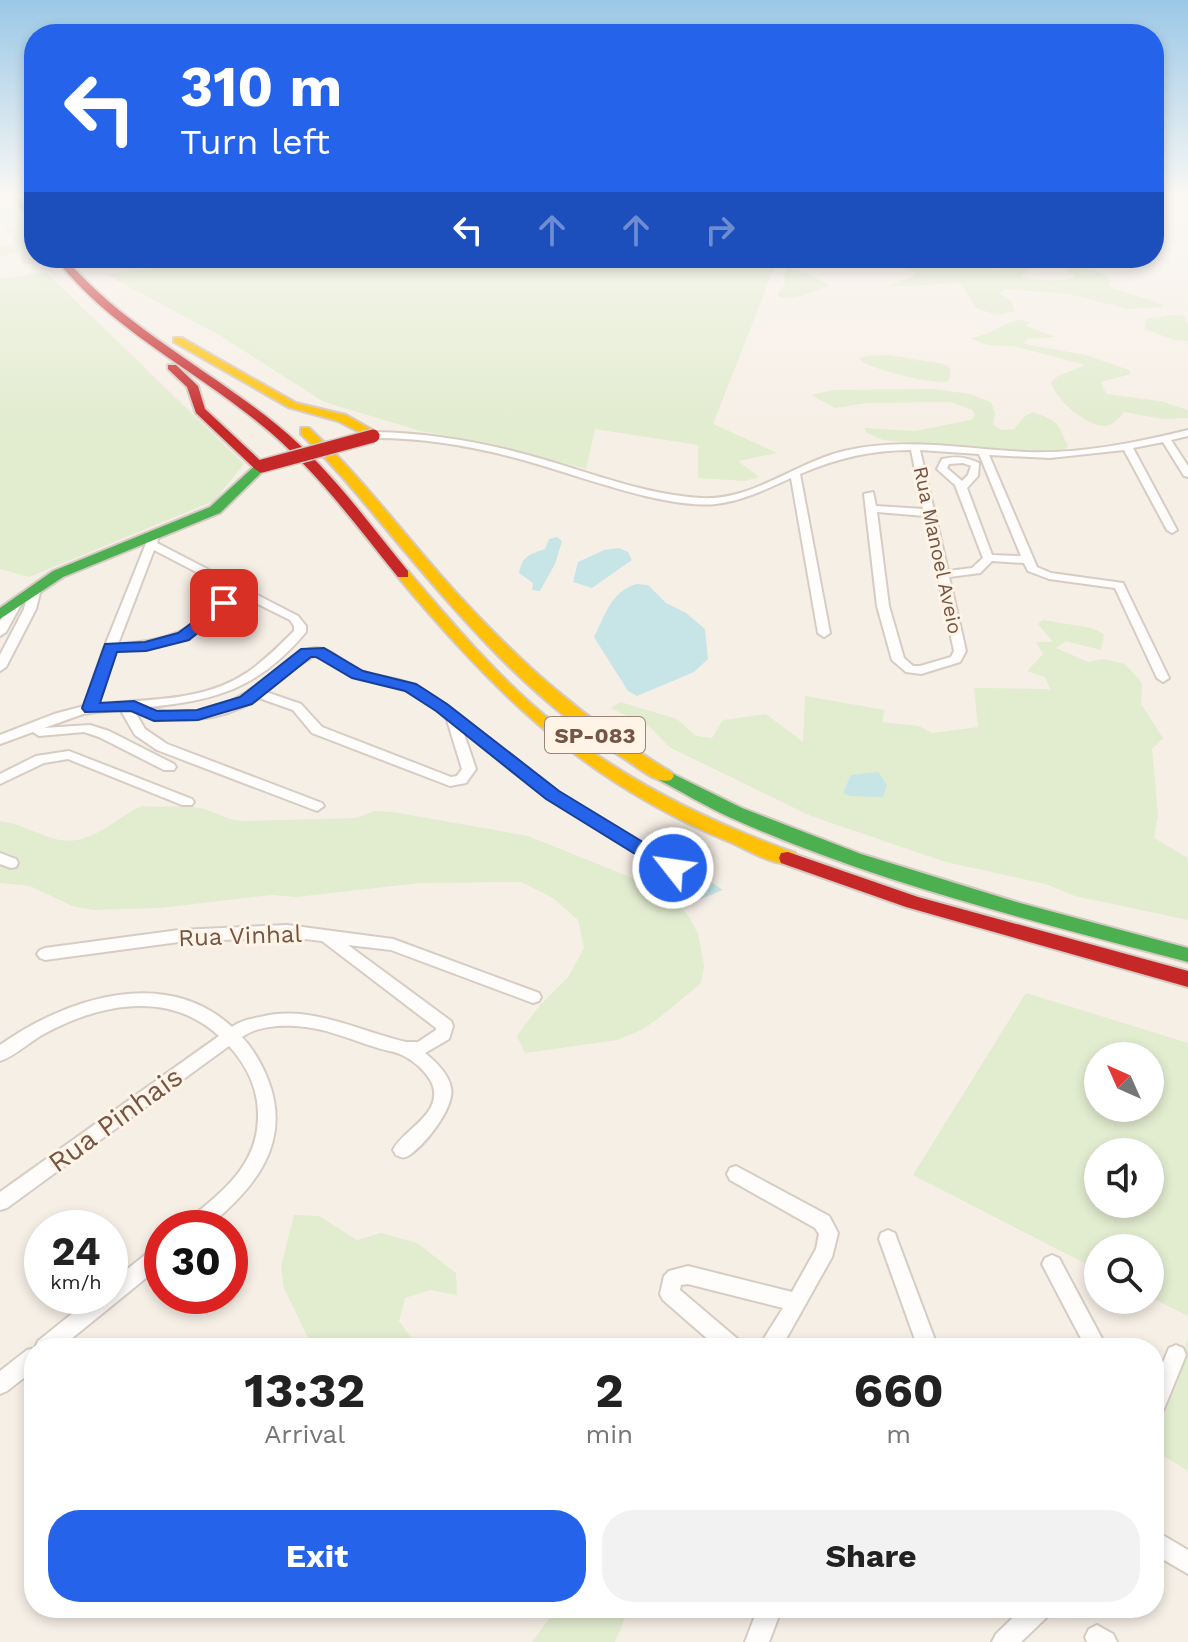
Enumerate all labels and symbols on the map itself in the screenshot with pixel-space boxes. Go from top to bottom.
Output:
street label: Rua Manoel Aveio [909,464,967,636]
pin [190,569,258,637]
road number: SP-083 [545,717,645,753]
position arrow [631,826,715,910]
street label: Rua Vinhal [178,920,303,952]
north arrow [1084,1042,1164,1122]
street label: Rua Pinhais [42,1060,189,1179]
speed limit sign: 30 [144,1210,248,1314]

